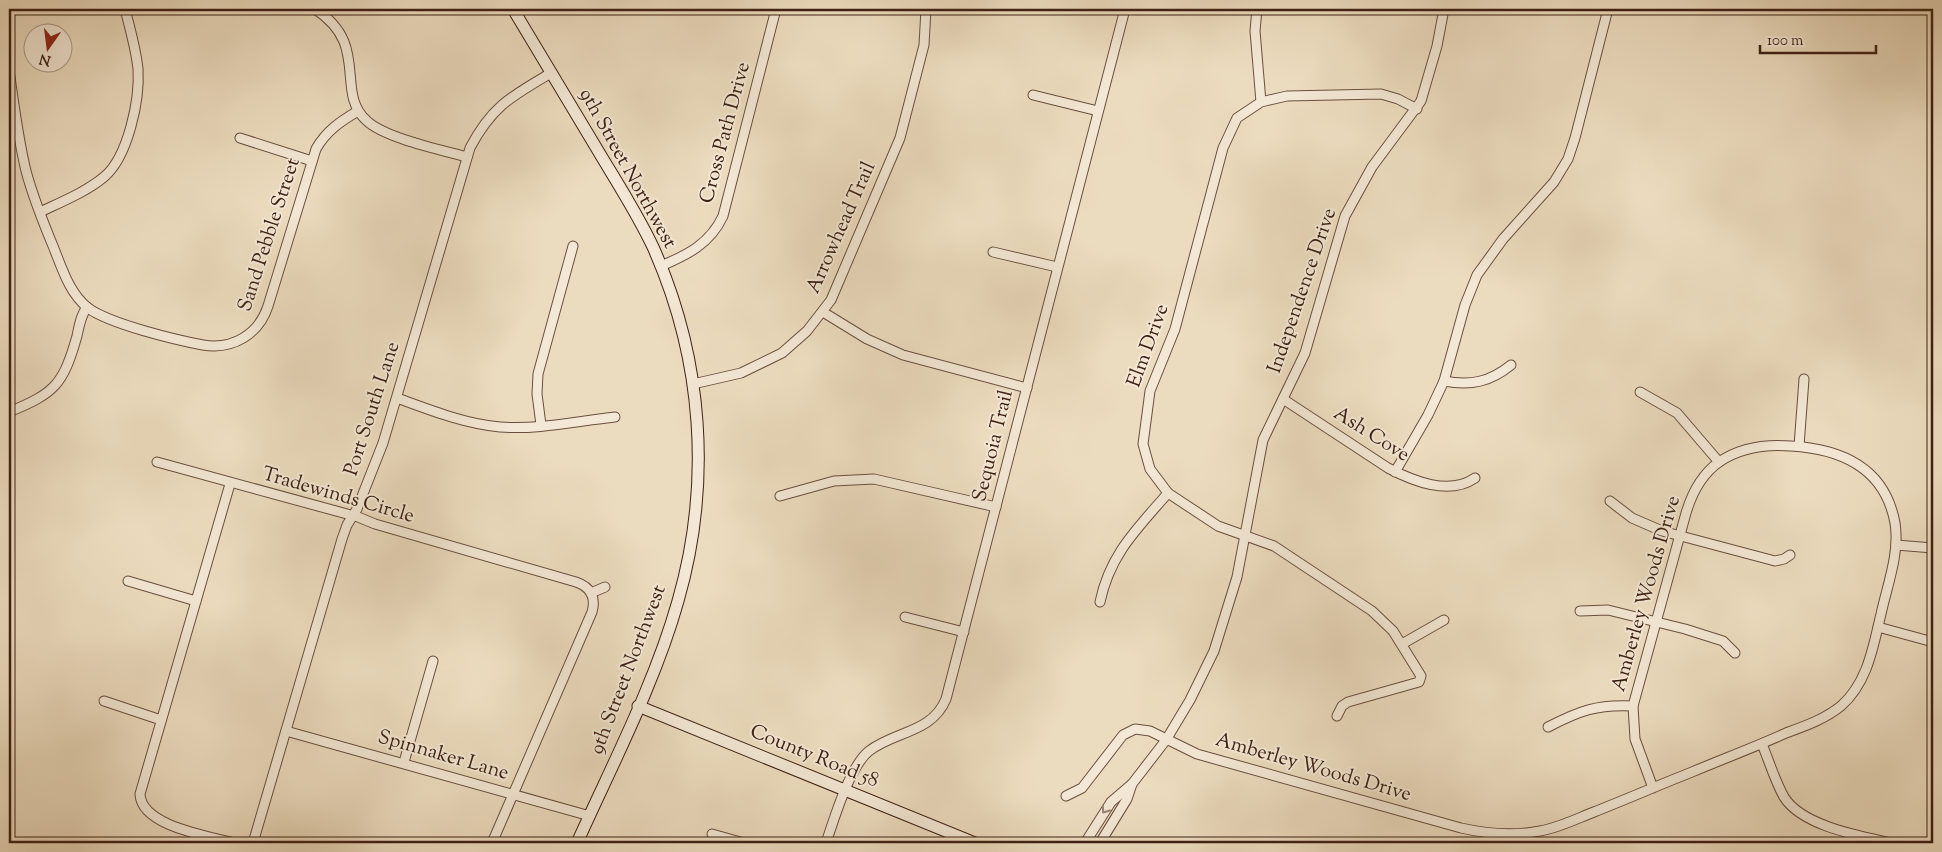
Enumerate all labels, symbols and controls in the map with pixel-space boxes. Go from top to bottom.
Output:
north arrow [22,22,72,72]
scale bar [1760,22,1876,54]
text: 100 m [1767,31,1804,52]
text: N [37,48,53,70]
street label: Cross Path Drive [693,59,759,207]
street label: 9th Street Northwest [571,84,683,255]
street label: Sand Pebble Street [231,154,309,316]
street label: Arrowhead Trail [800,157,884,299]
street label: Independence Drive [1261,204,1345,378]
street label: Elm Drive [1121,300,1177,392]
street label: Port South Lane [338,338,408,480]
street label: Sequoia Trail [966,387,1022,505]
street label: Ash Cove [1327,400,1415,470]
street label: Tradewinds Circle [258,460,418,532]
street label: Amberley Woods Drive [1605,493,1689,695]
street label: 9th Street Northwest [583,581,675,759]
street label: County Road 58 [745,718,883,796]
street label: Spinnaker Lane [374,723,512,789]
street label: Amberley Woods Drive [1212,726,1414,810]
one-way arrow [1101,805,1111,814]

